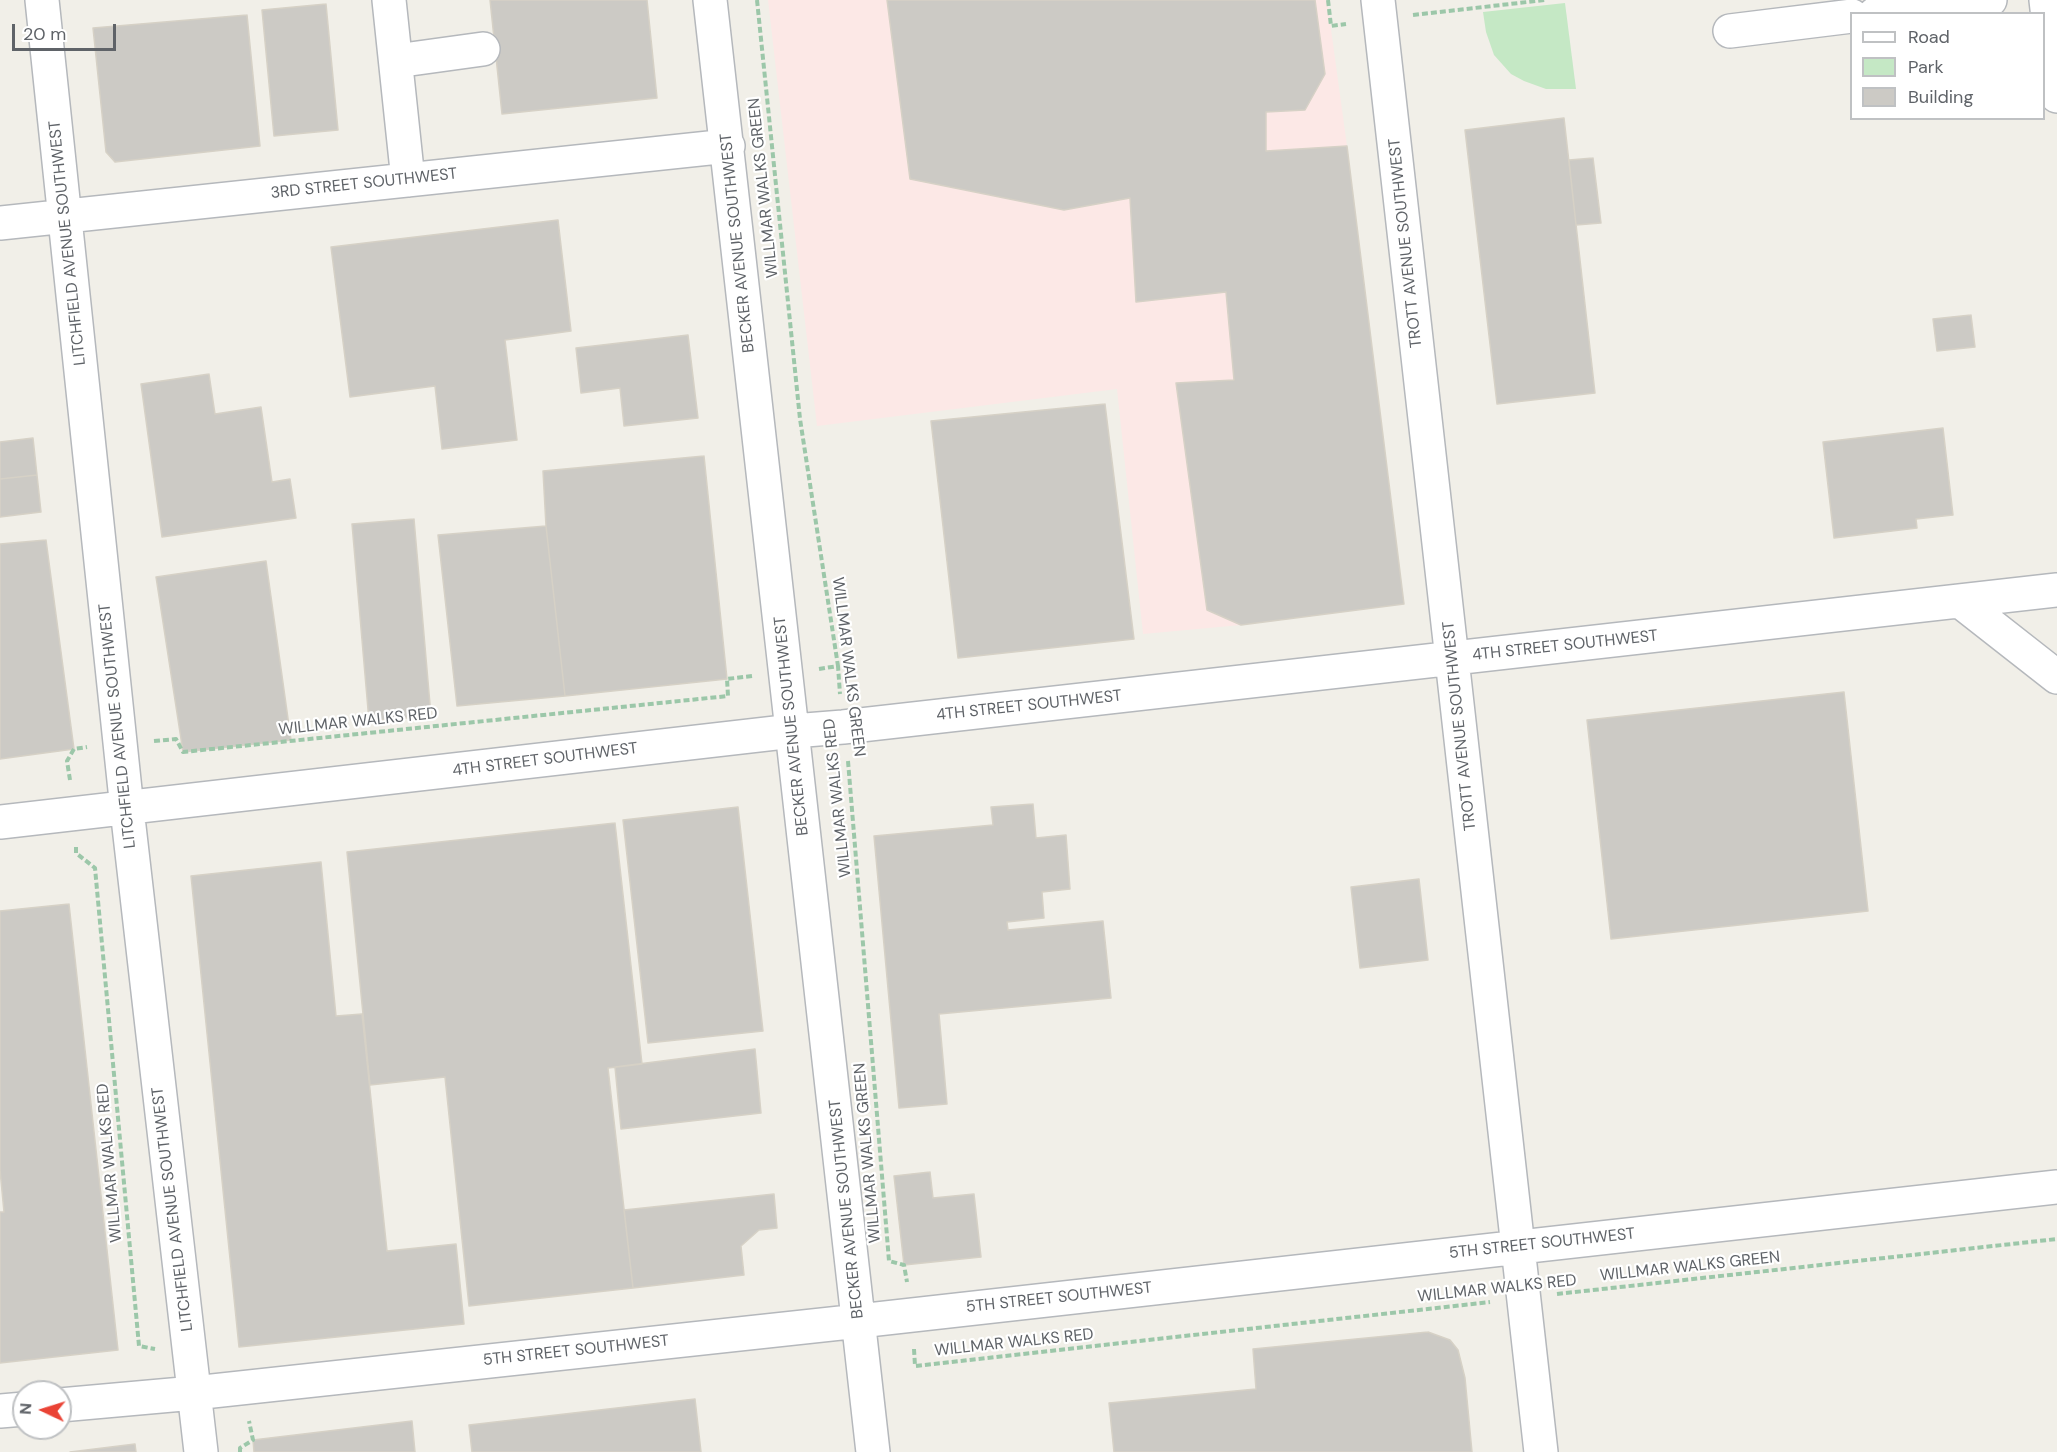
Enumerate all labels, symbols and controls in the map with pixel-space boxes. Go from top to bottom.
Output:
scale bar [15,12,118,50]
legend [1850,12,2045,120]
text: 20 m [23,22,66,46]
text: Road [1908,25,1950,49]
text: Park [1908,55,1944,79]
text: Building [1908,85,1973,109]
street label: WILLMAR WALKS GREEN [745,97,783,279]
street label: LITCHFIELD AVENUE SOUTHWEST [46,120,90,366]
street label: BECKER AVENUE SOUTHWEST [717,132,759,354]
street label: TROTT AVENUE SOUTHWEST [1385,137,1427,349]
street label: 3RD STREET SOUTHWEST [270,165,458,203]
street label: WILLMAR WALKS GREEN [827,576,869,758]
street label: LITCHFIELD AVENUE SOUTHWEST [96,603,140,849]
street label: BECKER AVENUE SOUTHWEST [771,615,813,837]
street label: TROTT AVENUE SOUTHWEST [1439,620,1481,832]
street label: 4TH STREET SOUTHWEST [1471,627,1659,665]
street label: 4TH STREET SOUTHWEST [935,687,1123,725]
street label: WILLMAR WALKS RED [278,704,438,740]
street label: WILLMAR WALKS RED [820,718,856,878]
street label: 4TH STREET SOUTHWEST [451,739,639,781]
street label: WILLMAR WALKS GREEN [851,1062,885,1244]
street label: WILLMAR WALKS RED [93,1083,127,1243]
street label: LITCHFIELD AVENUE SOUTHWEST [148,1086,198,1332]
street label: BECKER AVENUE SOUTHWEST [826,1098,868,1320]
street label: 5TH STREET SOUTHWEST [1448,1225,1636,1263]
street label: WILLMAR WALKS GREEN [1599,1248,1781,1286]
street label: WILLMAR WALKS RED [1417,1271,1577,1307]
street label: 5TH STREET SOUTHWEST [965,1279,1153,1317]
street label: WILLMAR WALKS RED [934,1325,1094,1361]
street label: 5TH STREET SOUTHWEST [482,1332,670,1370]
north arrow [12,1380,72,1440]
text: N [15,1402,36,1415]

